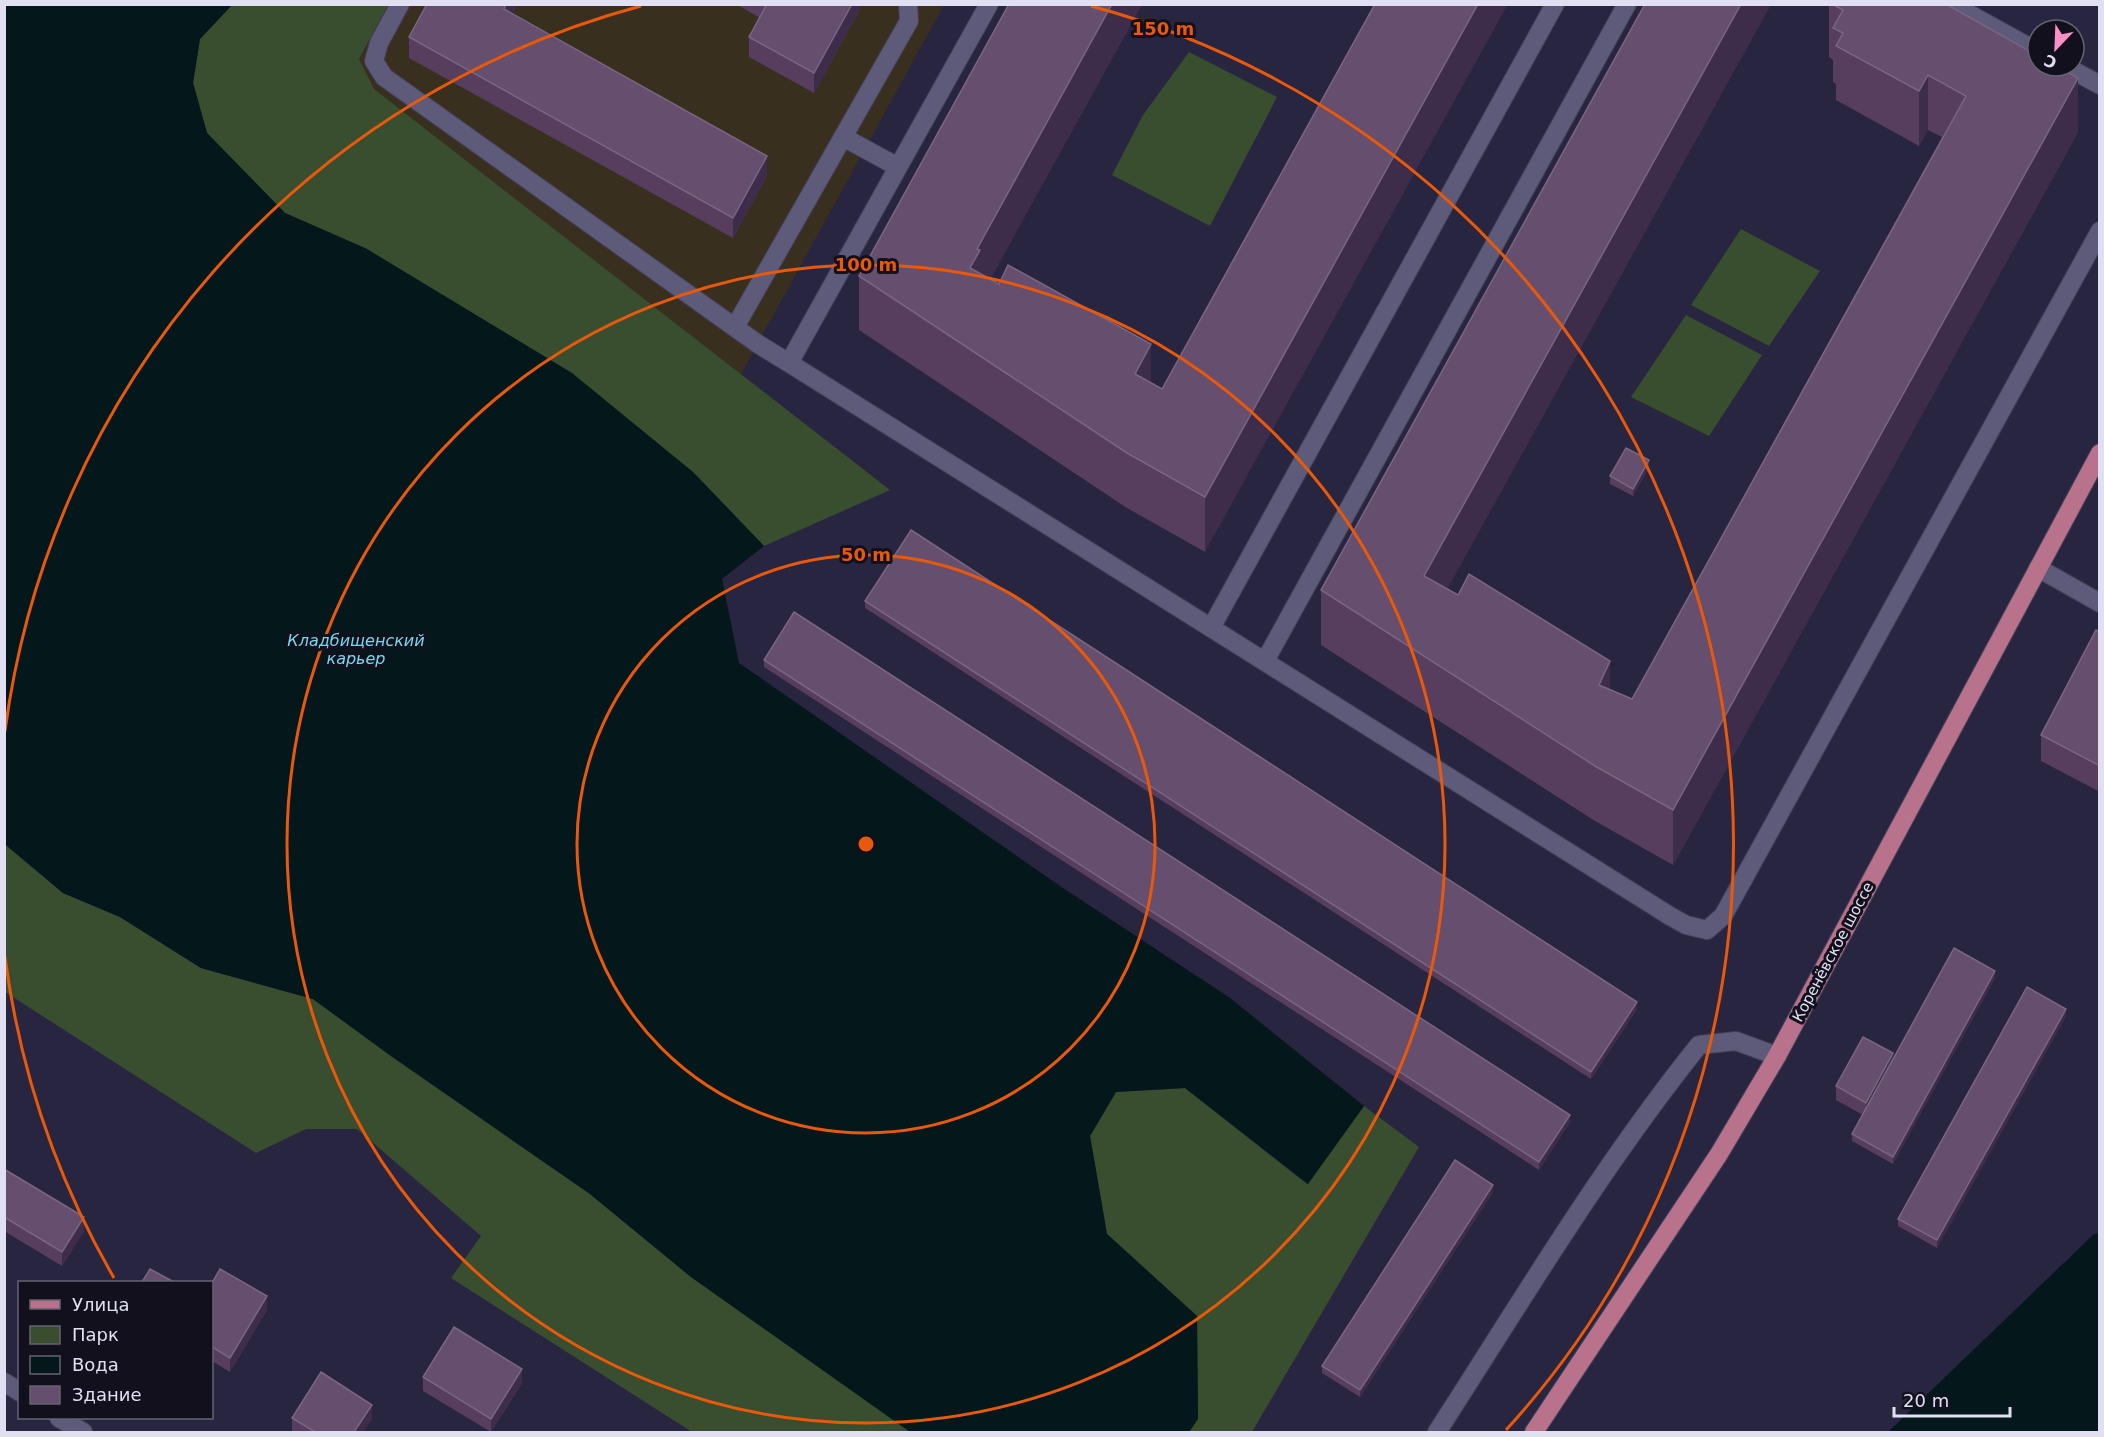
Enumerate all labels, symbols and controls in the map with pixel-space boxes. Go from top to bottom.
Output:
text: 150 m [1132,18,1194,39]
north arrow [2026,18,2086,78]
text: С [2041,50,2059,72]
text: 100 m [835,254,897,275]
text: 50 m [841,544,891,565]
water label: Кладбищенский карьер [287,631,425,668]
centre of rings [856,834,876,854]
street label: Коренёвское шоссе [1789,879,1877,1025]
legend [18,1281,213,1419]
text: Улица [72,1294,129,1315]
text: Парк [72,1324,119,1345]
text: Вода [72,1354,119,1375]
scale bar [1894,1380,2010,1418]
text: Здание [72,1384,142,1405]
text: 20 m [1903,1390,1949,1411]

